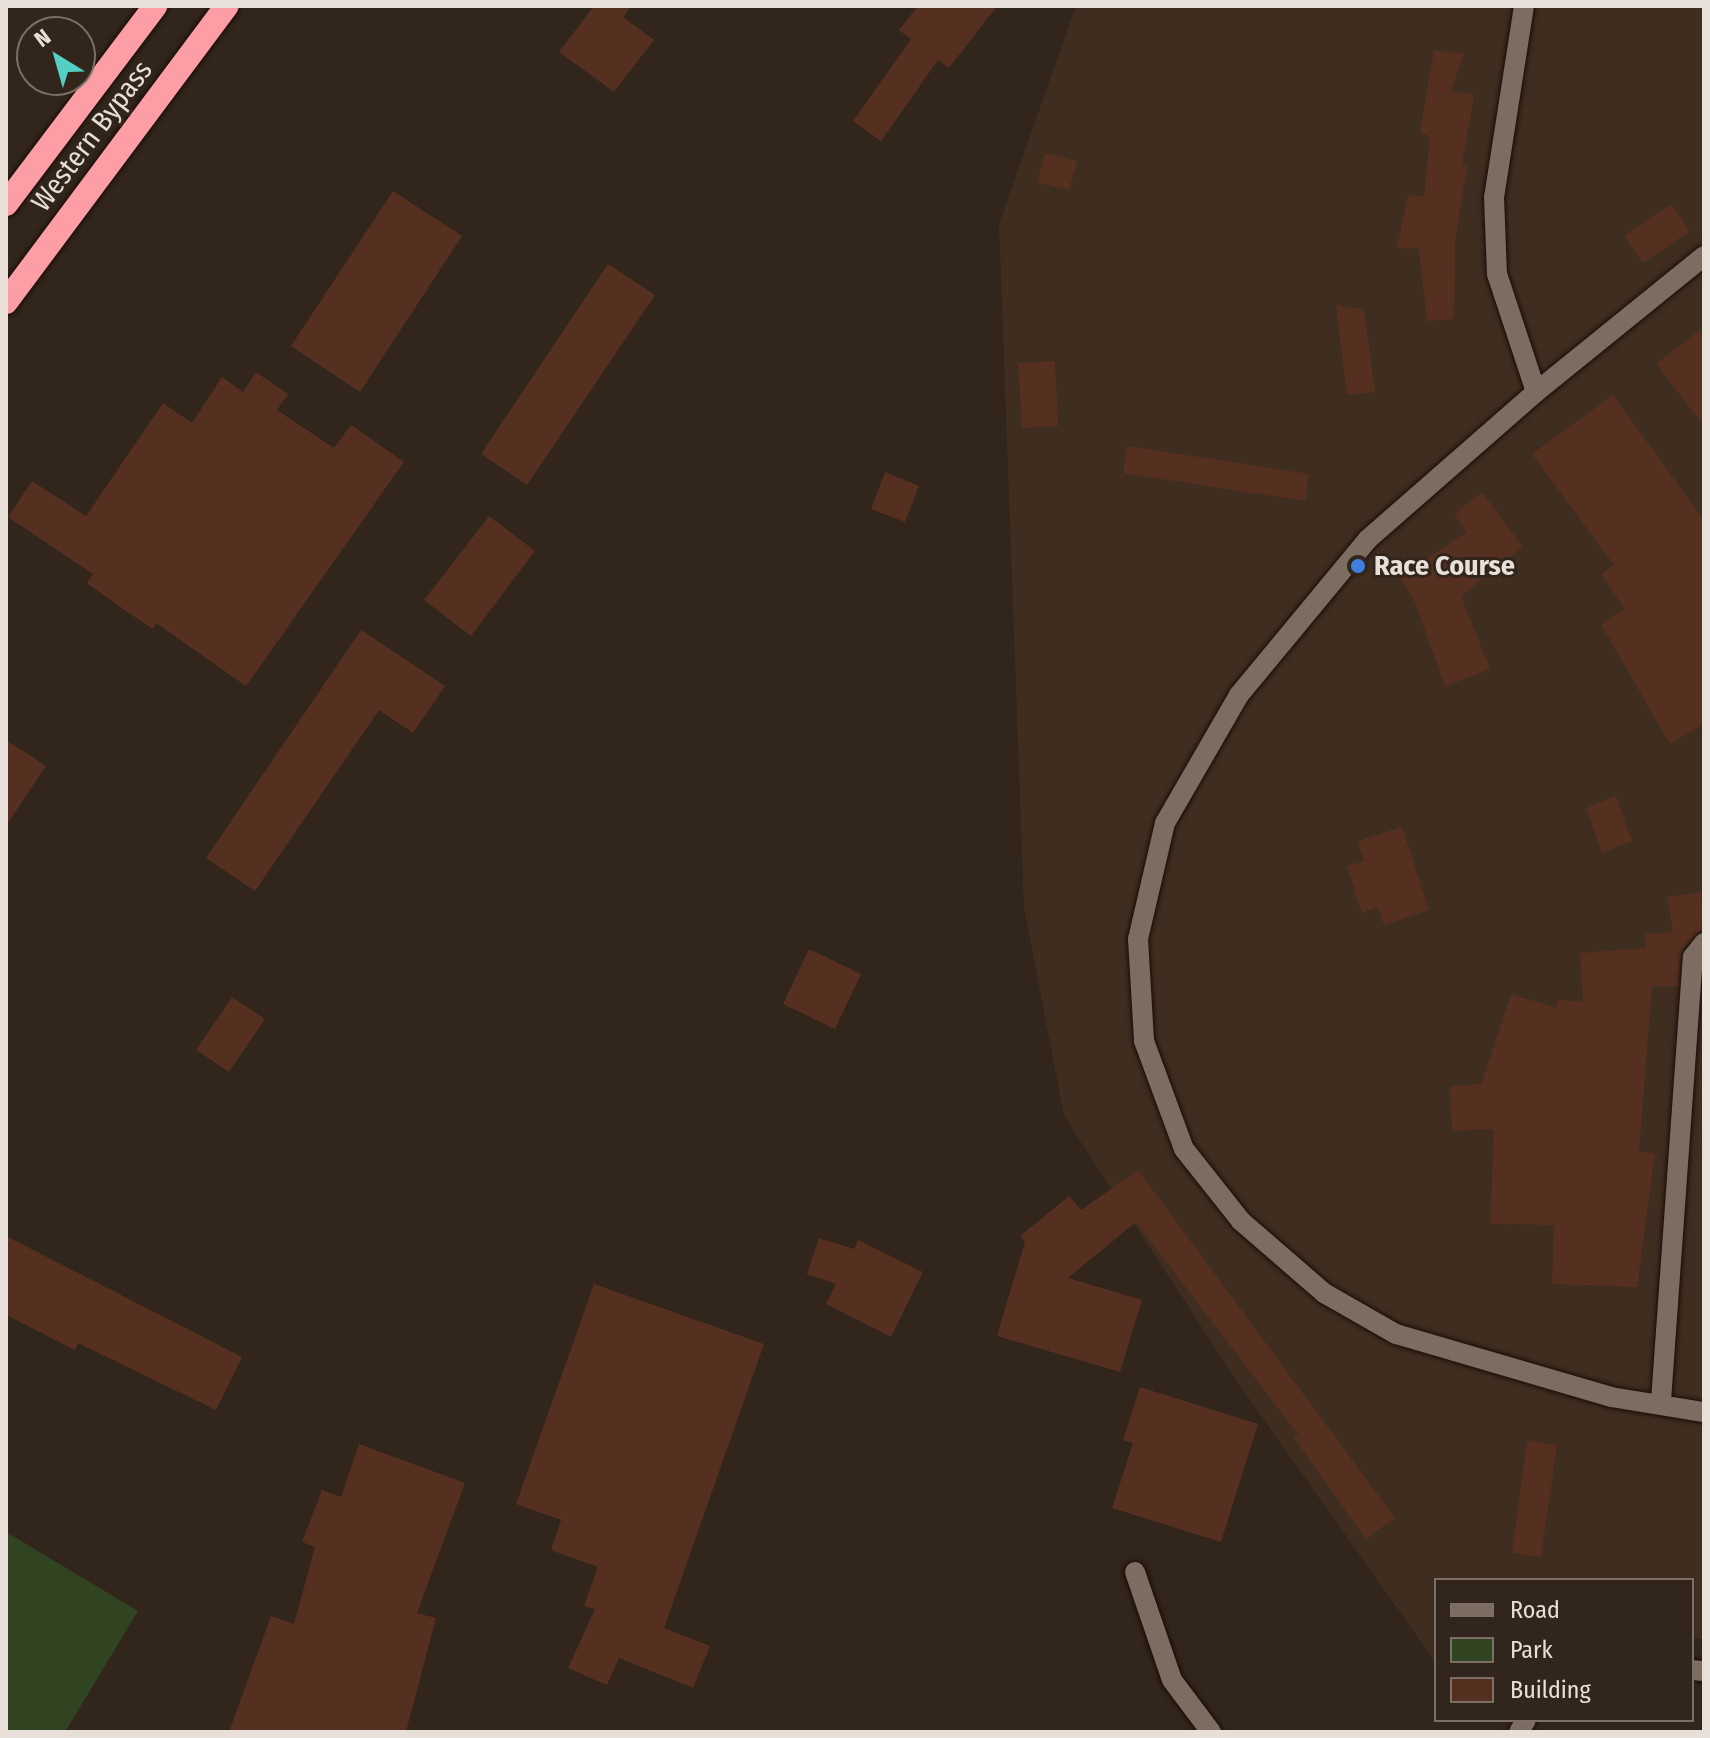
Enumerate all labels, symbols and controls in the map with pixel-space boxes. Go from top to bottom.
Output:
north arrow [16,16,96,96]
text: N [29,23,56,53]
street label: Western Bypass [24,54,160,218]
place label: Race Course [1374,549,1515,583]
marker: Race Course [1349,557,1367,575]
legend [1434,1578,1694,1722]
text: Road [1510,1596,1560,1624]
text: Park [1510,1636,1553,1664]
text: Building [1510,1676,1591,1704]

